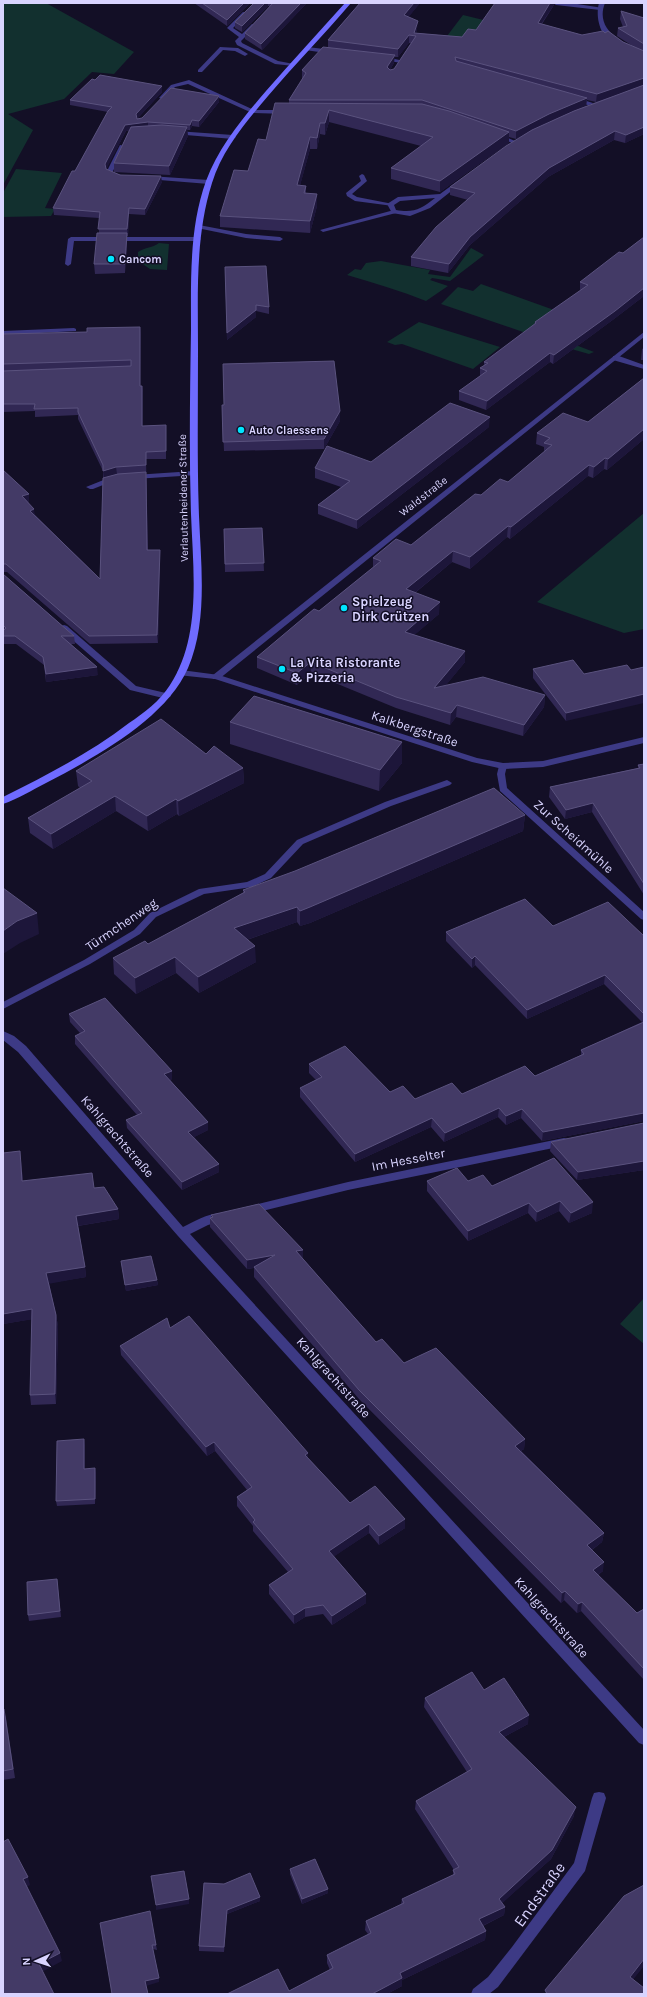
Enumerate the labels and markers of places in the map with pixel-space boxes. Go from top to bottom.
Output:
place label: Cancom [119,253,162,266]
marker: Cancom [106,254,116,264]
place label: Auto Claessens [249,424,329,437]
marker: Auto Claessens [236,425,246,435]
place label: Spielzeug Dirk Crützen [352,594,429,624]
marker: Spielzeug Dirk Crützen [339,603,349,613]
place label: La Vita Ristorante & Pizzeria [290,655,400,685]
marker: La Vita Ristorante & Pizzeria [277,664,287,674]

